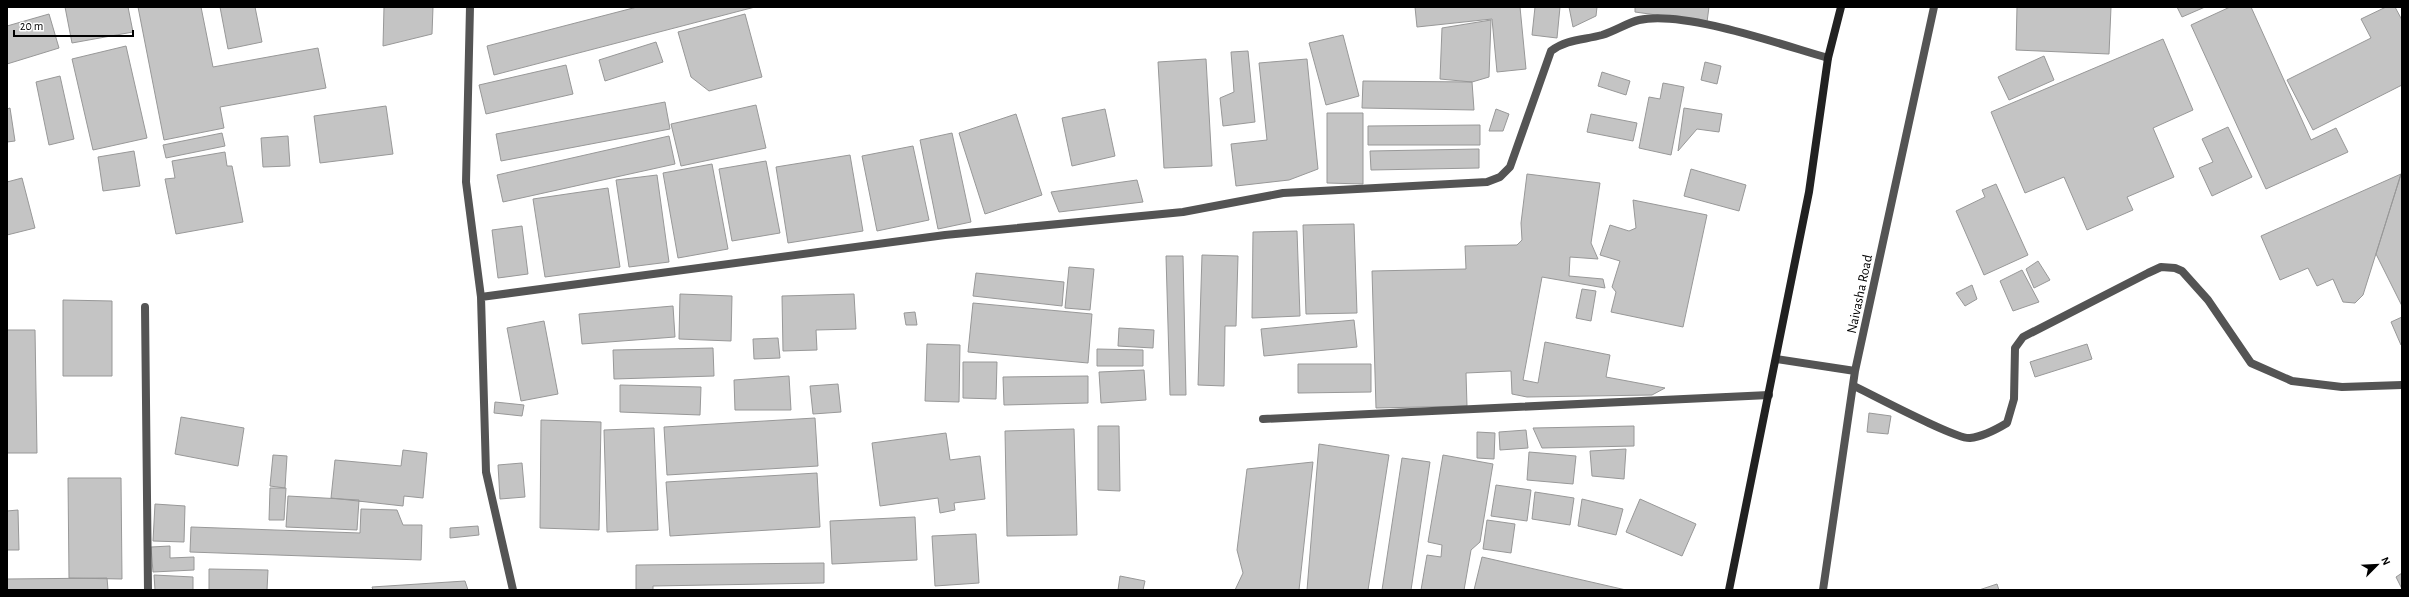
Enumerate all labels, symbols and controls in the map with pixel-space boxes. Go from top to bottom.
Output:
scale bar [14,12,133,38]
text: 20 m [20,20,43,32]
street label: Naivasha Road [1845,253,1875,335]
north arrow [2357,545,2397,585]
text: N [2379,555,2392,567]

